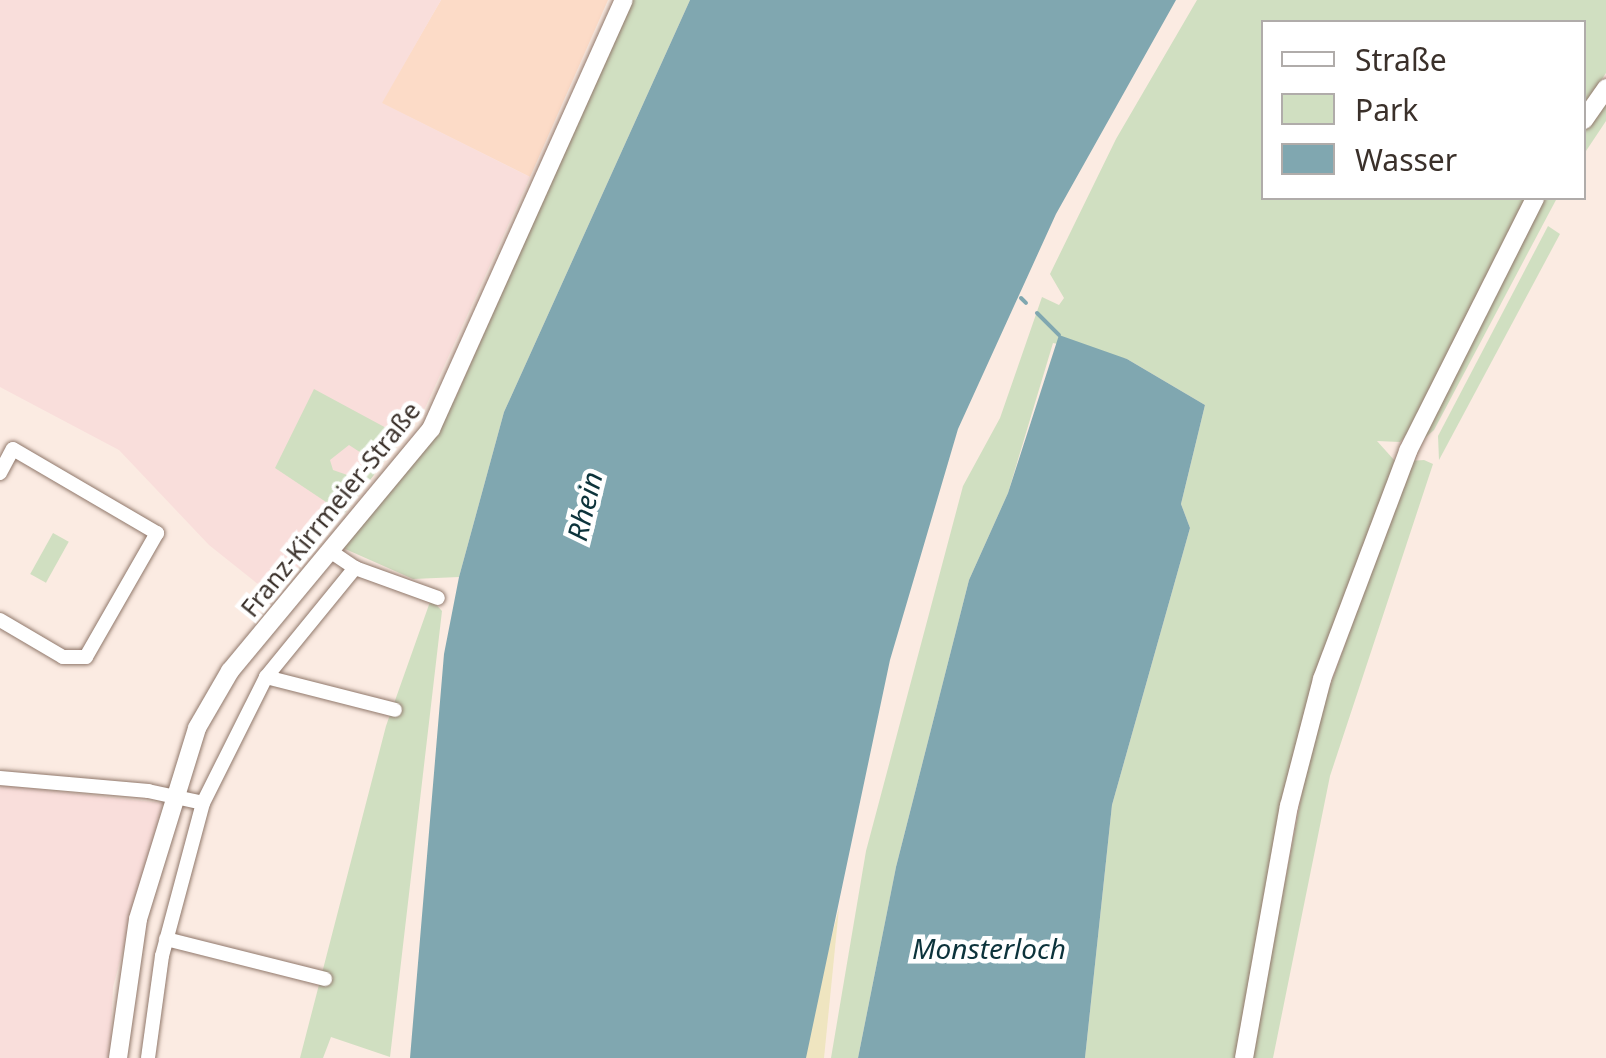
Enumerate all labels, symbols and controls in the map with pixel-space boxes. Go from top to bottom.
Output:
legend [1261,20,1586,200]
text: Straße [1355,39,1447,80]
text: Park [1355,89,1418,130]
text: Wasser [1355,139,1457,180]
street label: Franz-Kirrmeier-Straße [234,396,426,622]
water label: Rhein [559,468,609,544]
water label: Monsterloch [912,931,1066,965]

